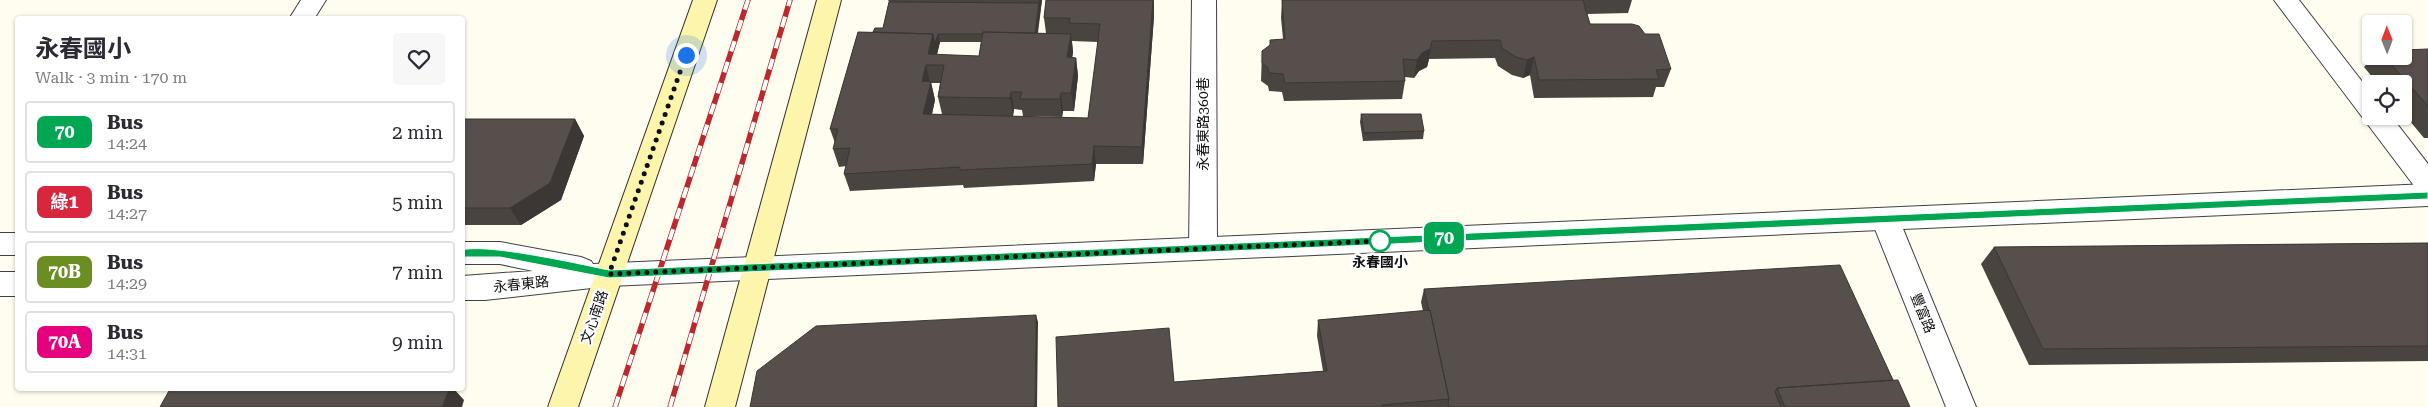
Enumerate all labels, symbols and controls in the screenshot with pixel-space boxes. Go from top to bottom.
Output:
north arrow [2362,15,2412,65]
map controls [2362,15,2412,125]
button: heart [393,33,445,85]
text: 永春國小 [35,35,131,63]
your location [674,43,699,68]
text: Walk · 3 min · 170 m [35,68,187,87]
button: locate [2362,75,2412,125]
street label: 永春東路360巷 [1195,77,1211,171]
text: Bus [107,111,143,134]
text: 70 [54,121,75,142]
text: 2 min [392,121,443,144]
text: 14:24 [107,134,147,153]
text: Bus [107,181,143,204]
text: 綠1 [50,191,79,212]
text: 5 min [392,191,443,214]
text: 14:27 [107,204,147,223]
line badge: 70 [1422,222,1466,254]
text: 70 [1434,227,1454,248]
marker: 永春國小 [1369,230,1391,252]
text: Bus [107,251,143,274]
place label: 永春國小 [1352,254,1408,270]
text: 70B [48,261,81,282]
text: 7 min [392,261,443,284]
street label: 永春東路 [492,273,550,295]
text: 14:29 [107,274,147,293]
street label: 文心南路 [577,288,611,346]
street label: 豐富路 [1908,291,1938,335]
text: Bus [107,321,143,344]
text: 70A [48,331,81,352]
text: 9 min [392,331,443,354]
text: 14:31 [107,344,147,363]

